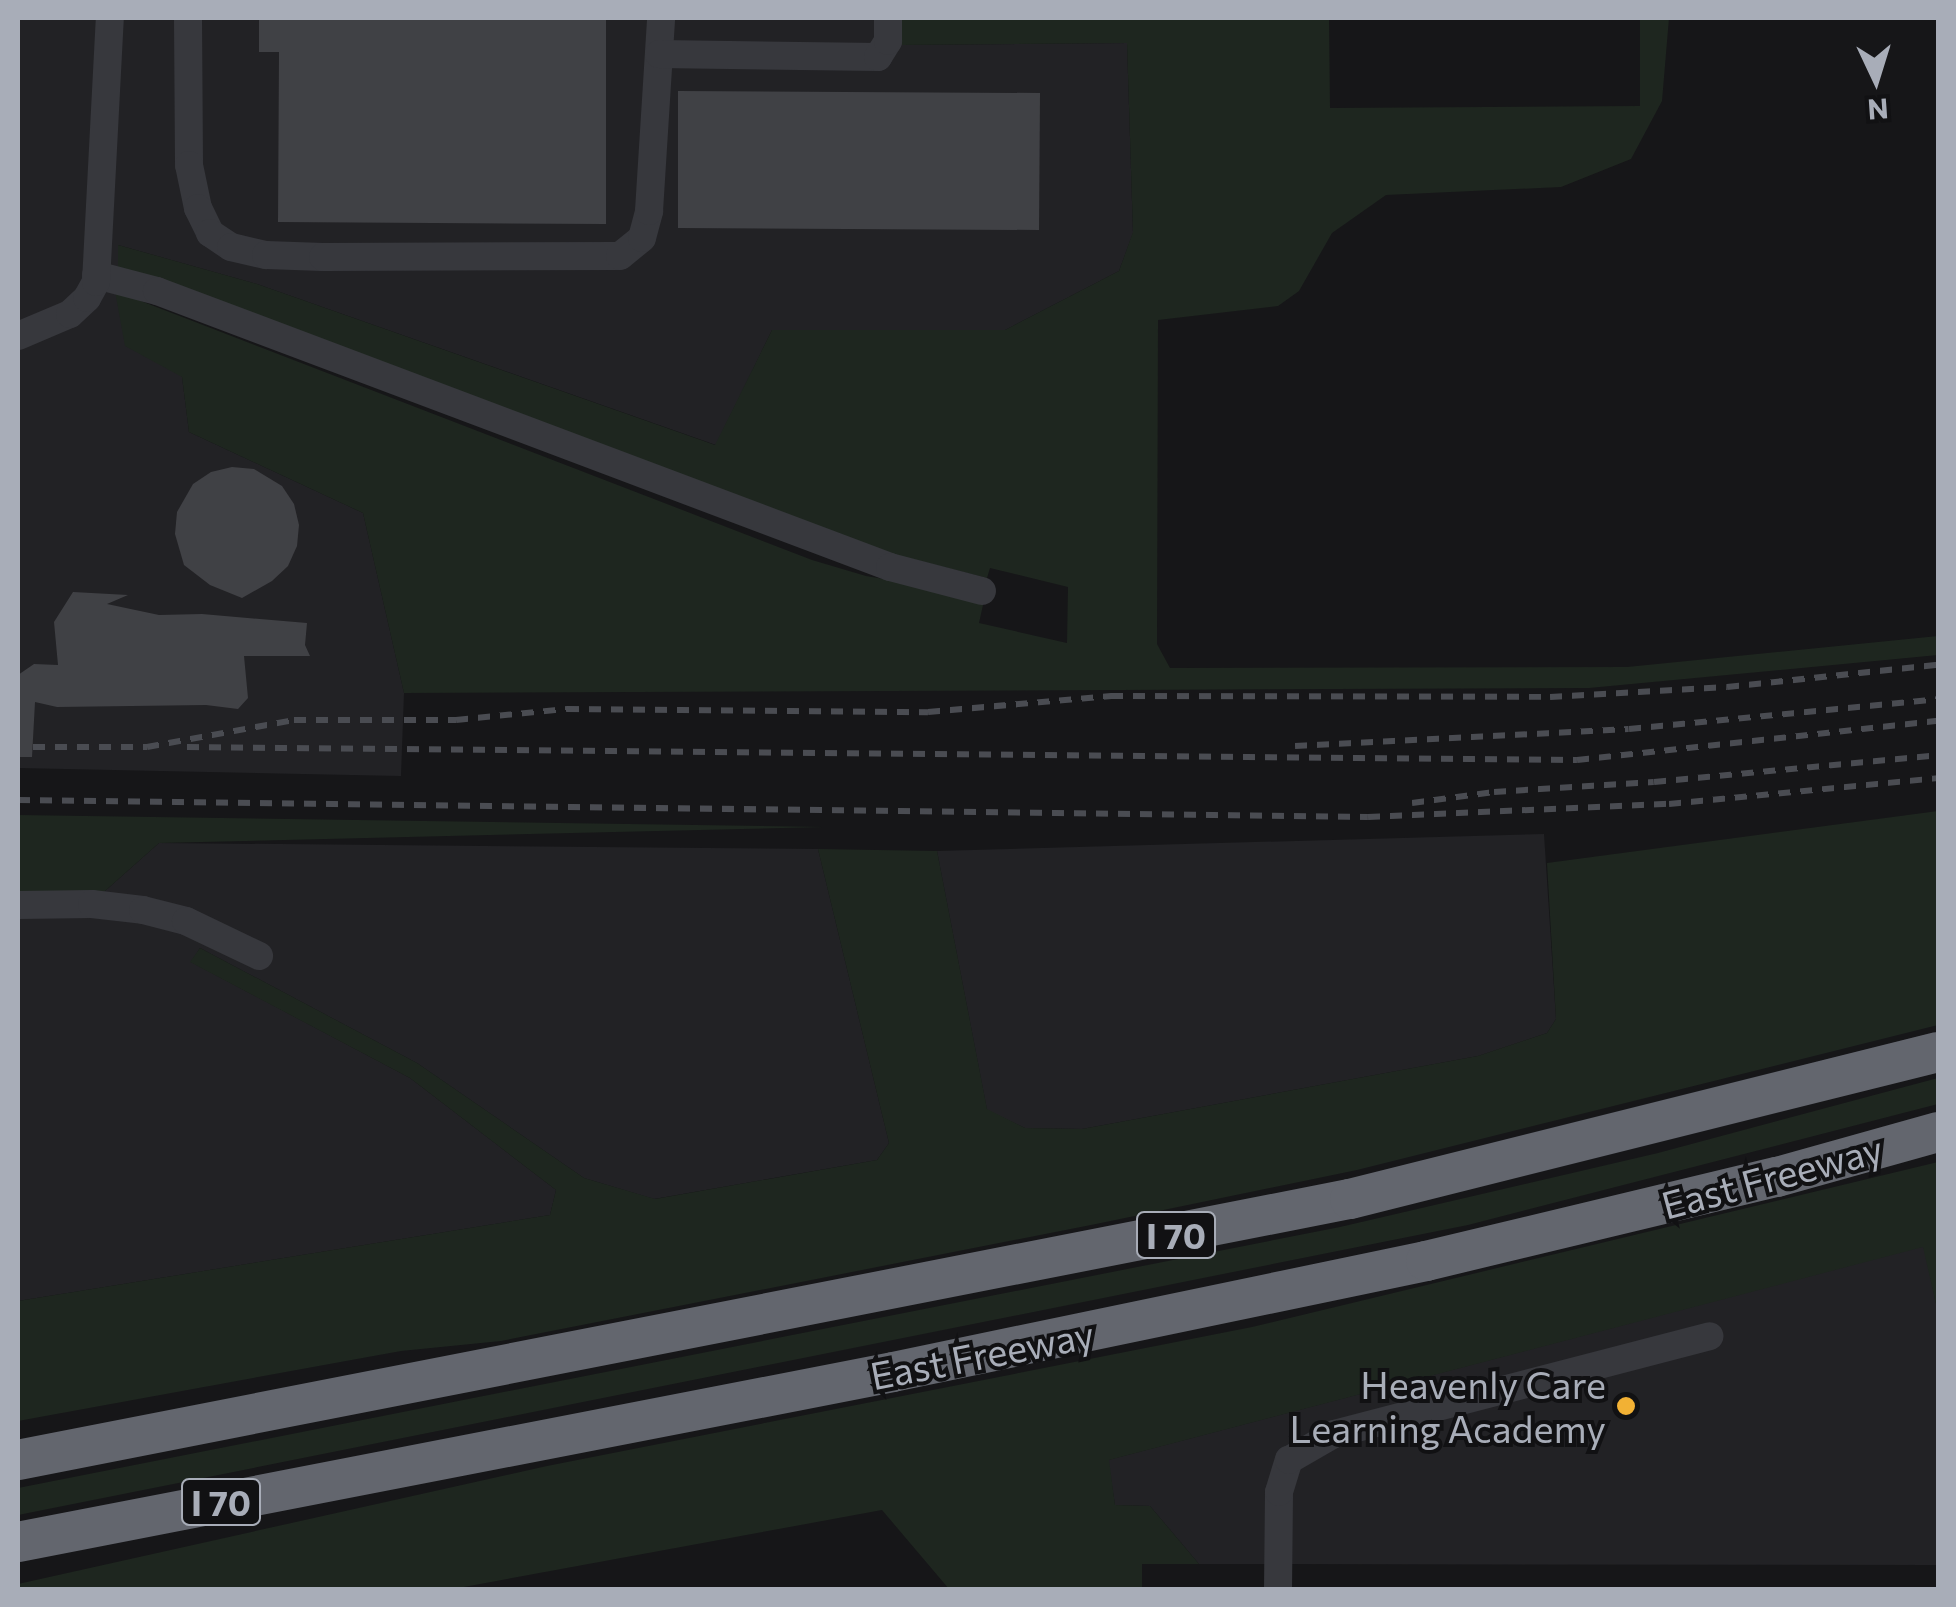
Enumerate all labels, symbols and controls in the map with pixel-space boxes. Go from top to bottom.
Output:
north arrow [1826,30,1926,130]
text: N [1866,92,1890,128]
street label: East Freeway [1656,1125,1888,1227]
road number: I 70 [1136,1205,1216,1265]
street label: East Freeway [866,1310,1098,1398]
place label: Heavenly Care Learning Academy [1290,1361,1606,1450]
marker: Heavenly Care Learning Academy [1615,1395,1637,1417]
road number: I 70 [181,1472,261,1532]

